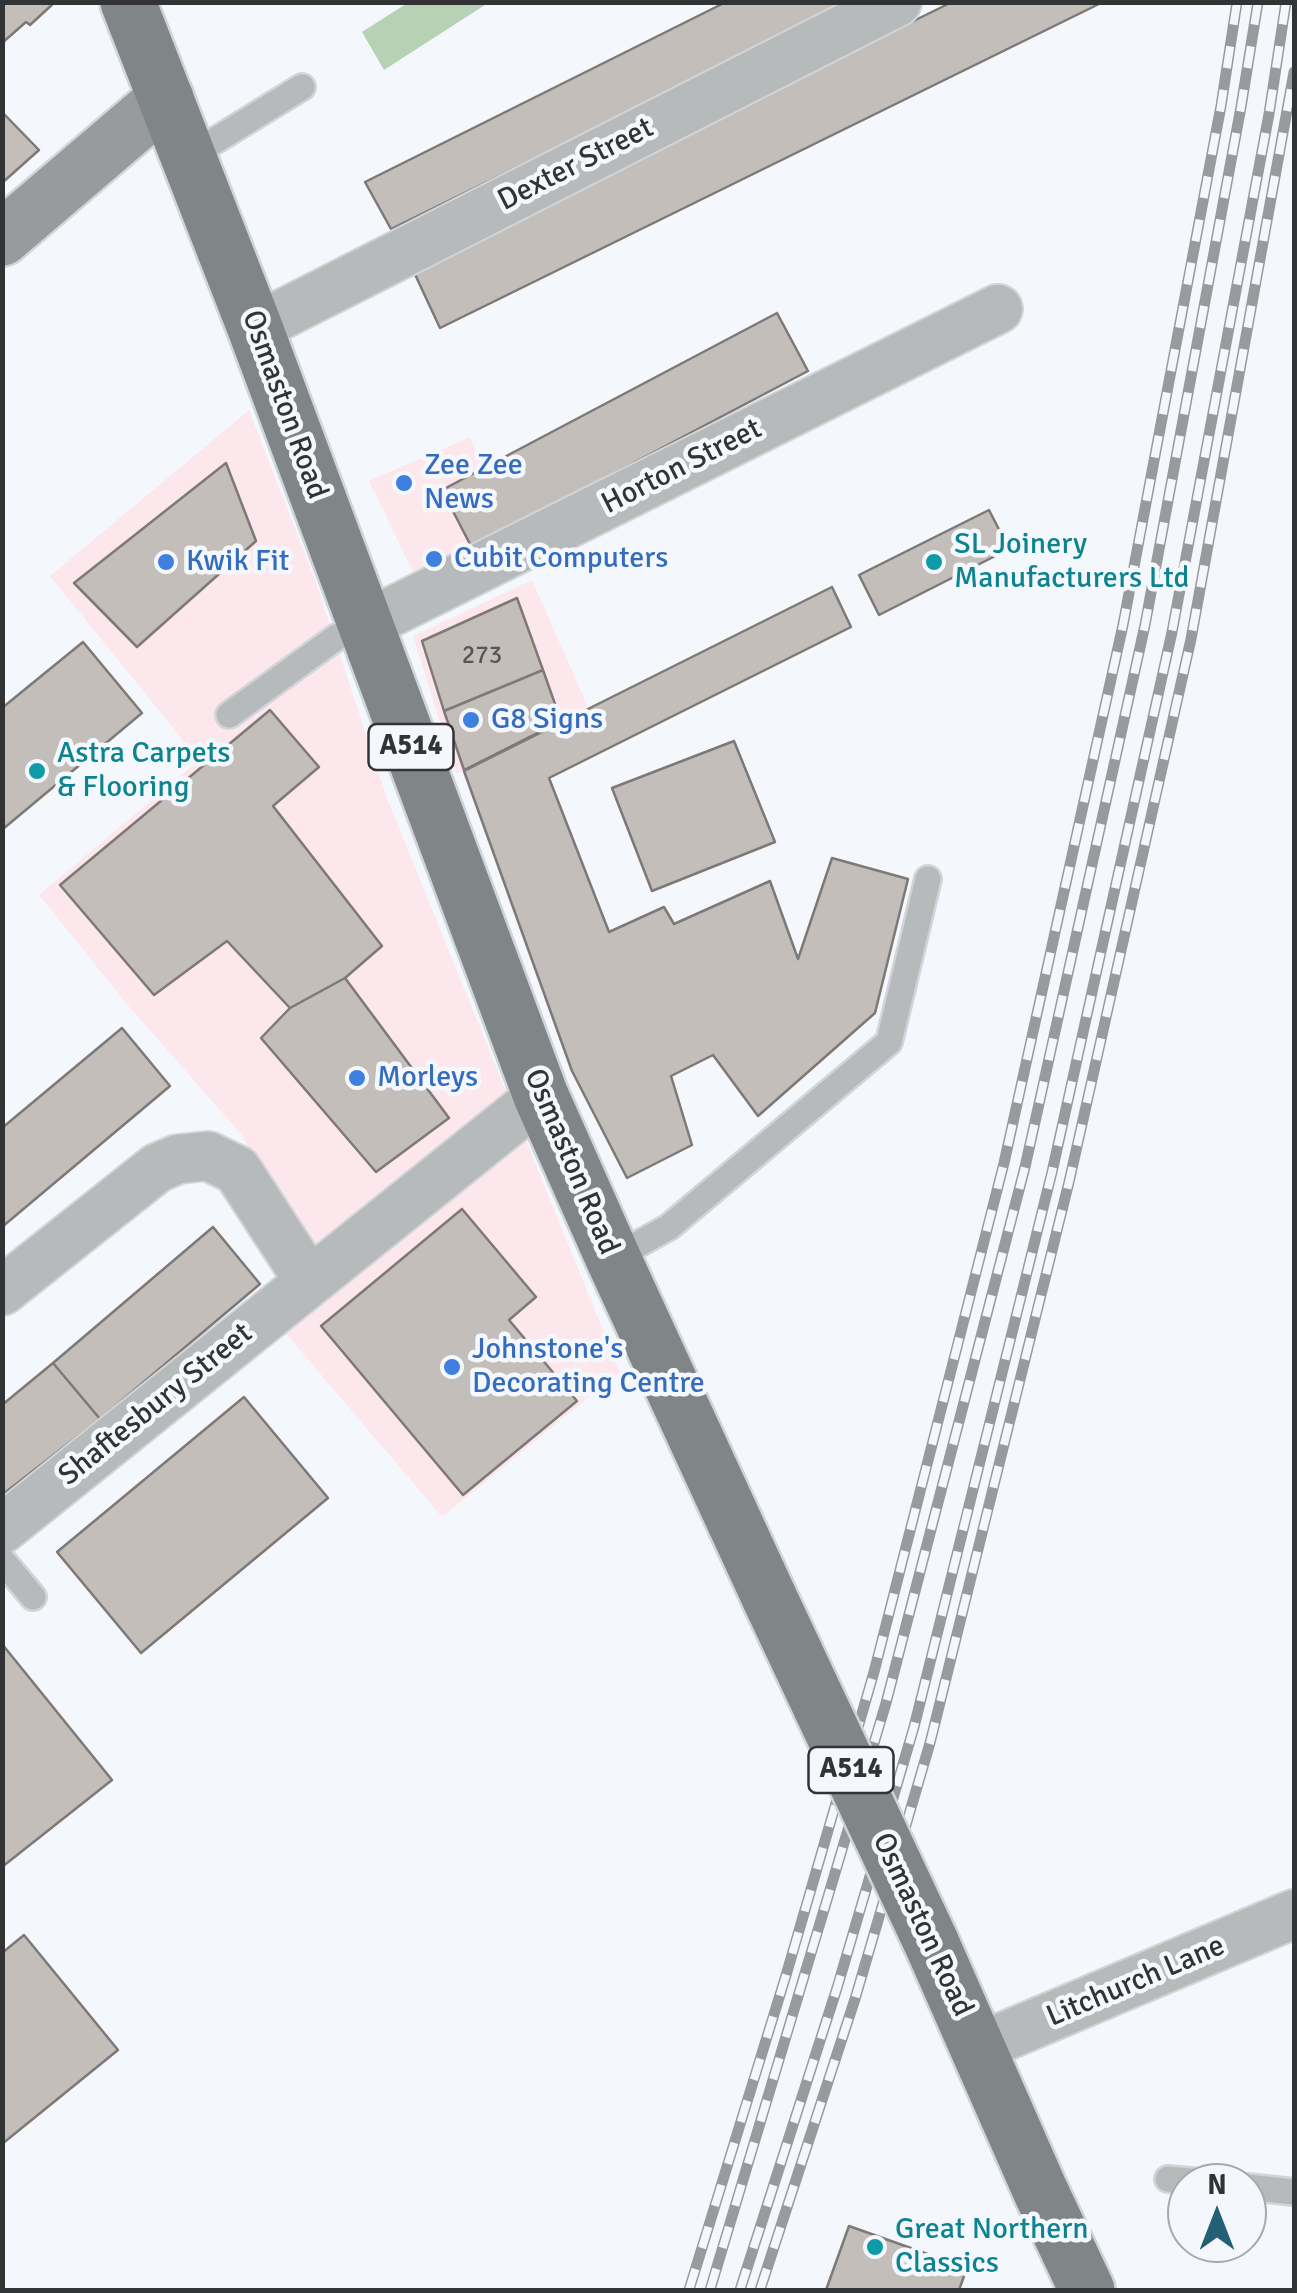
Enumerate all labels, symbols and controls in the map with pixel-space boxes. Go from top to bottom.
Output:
street label: Dexter Street [492,111,660,219]
street label: Osmaston Road [233,306,335,504]
street label: Horton Street [596,411,768,523]
place label: Zee Zee News [424,448,523,518]
marker: Zee Zee News [393,472,415,494]
place label: SL Joinery Manufacturers Ltd [954,527,1189,598]
place label: Cubit Computers [454,541,668,577]
place label: Kwik Fit [186,544,289,580]
marker: Cubit Computers [423,548,445,570]
marker: Kwik Fit [155,551,177,573]
marker: SL Joinery Manufacturers Ltd [923,551,945,573]
house number: 273 [462,641,502,671]
place label: G8 Signs [491,702,603,738]
marker: G8 Signs [460,709,482,731]
road number: A514 [368,724,454,770]
place label: Astra Carpets & Flooring [57,736,230,806]
marker: Astra Carpets & Flooring [26,760,48,782]
place label: Morleys [377,1060,478,1096]
street label: Osmaston Road [516,1064,626,1260]
marker: Morleys [346,1067,368,1089]
street label: Shaftesbury Street [52,1316,260,1494]
place label: Johnstone's Decorating Centre [472,1332,705,1402]
marker: Johnstone's Decorating Centre [441,1356,463,1378]
road number: A514 [808,1747,894,1793]
street label: Osmaston Road [864,1828,980,2022]
street label: Litchurch Lane [1042,1928,1230,2036]
north arrow [1167,2163,1267,2263]
text: N [1207,2168,1227,2202]
place label: Great Northern Classics [895,2212,1089,2282]
marker: Great Northern Classics [864,2236,886,2258]

